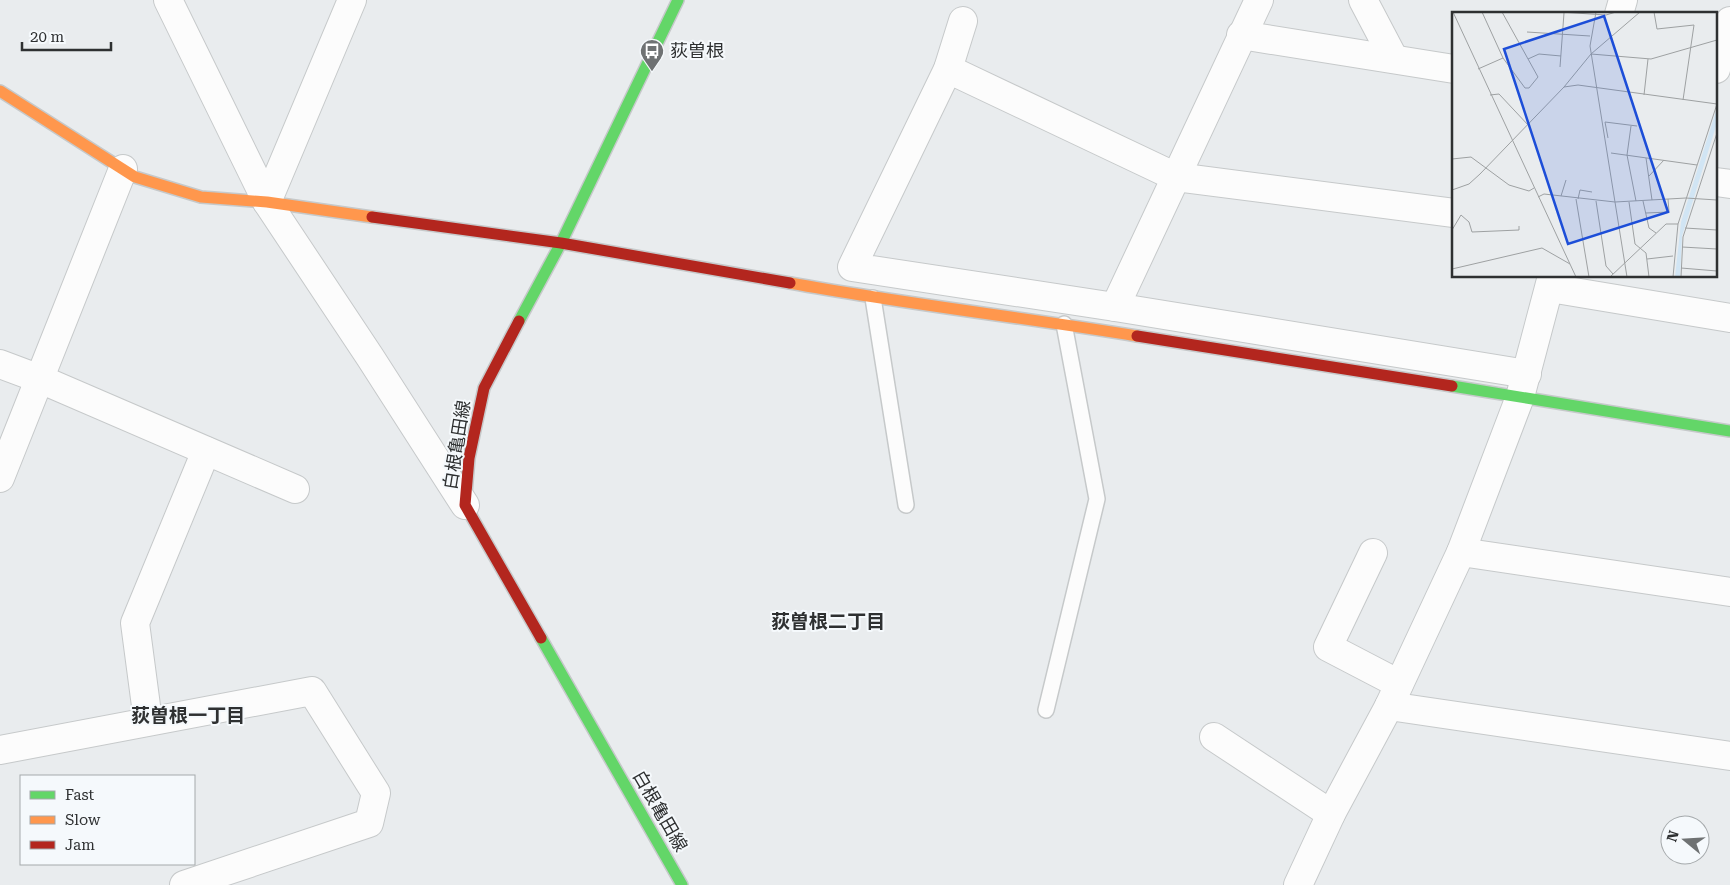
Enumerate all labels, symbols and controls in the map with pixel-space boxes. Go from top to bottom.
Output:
inset map [1452,12,1718,278]
scale bar [22,20,111,52]
text: 20 m [30,28,65,46]
bus stop icon: 荻曽根 [639,38,665,72]
place label: 荻曽根 [670,40,724,61]
street label: 白根亀田線 [439,399,474,491]
district label: 荻曽根二丁目 [771,610,885,633]
district label: 荻曽根一丁目 [131,704,245,727]
street label: 白根亀田線 [629,767,692,855]
legend [20,775,195,865]
text: Fast [65,786,95,804]
text: Slow [65,811,101,829]
north arrow [1660,815,1710,865]
text: N [1663,828,1682,844]
text: Jam [65,836,95,854]

